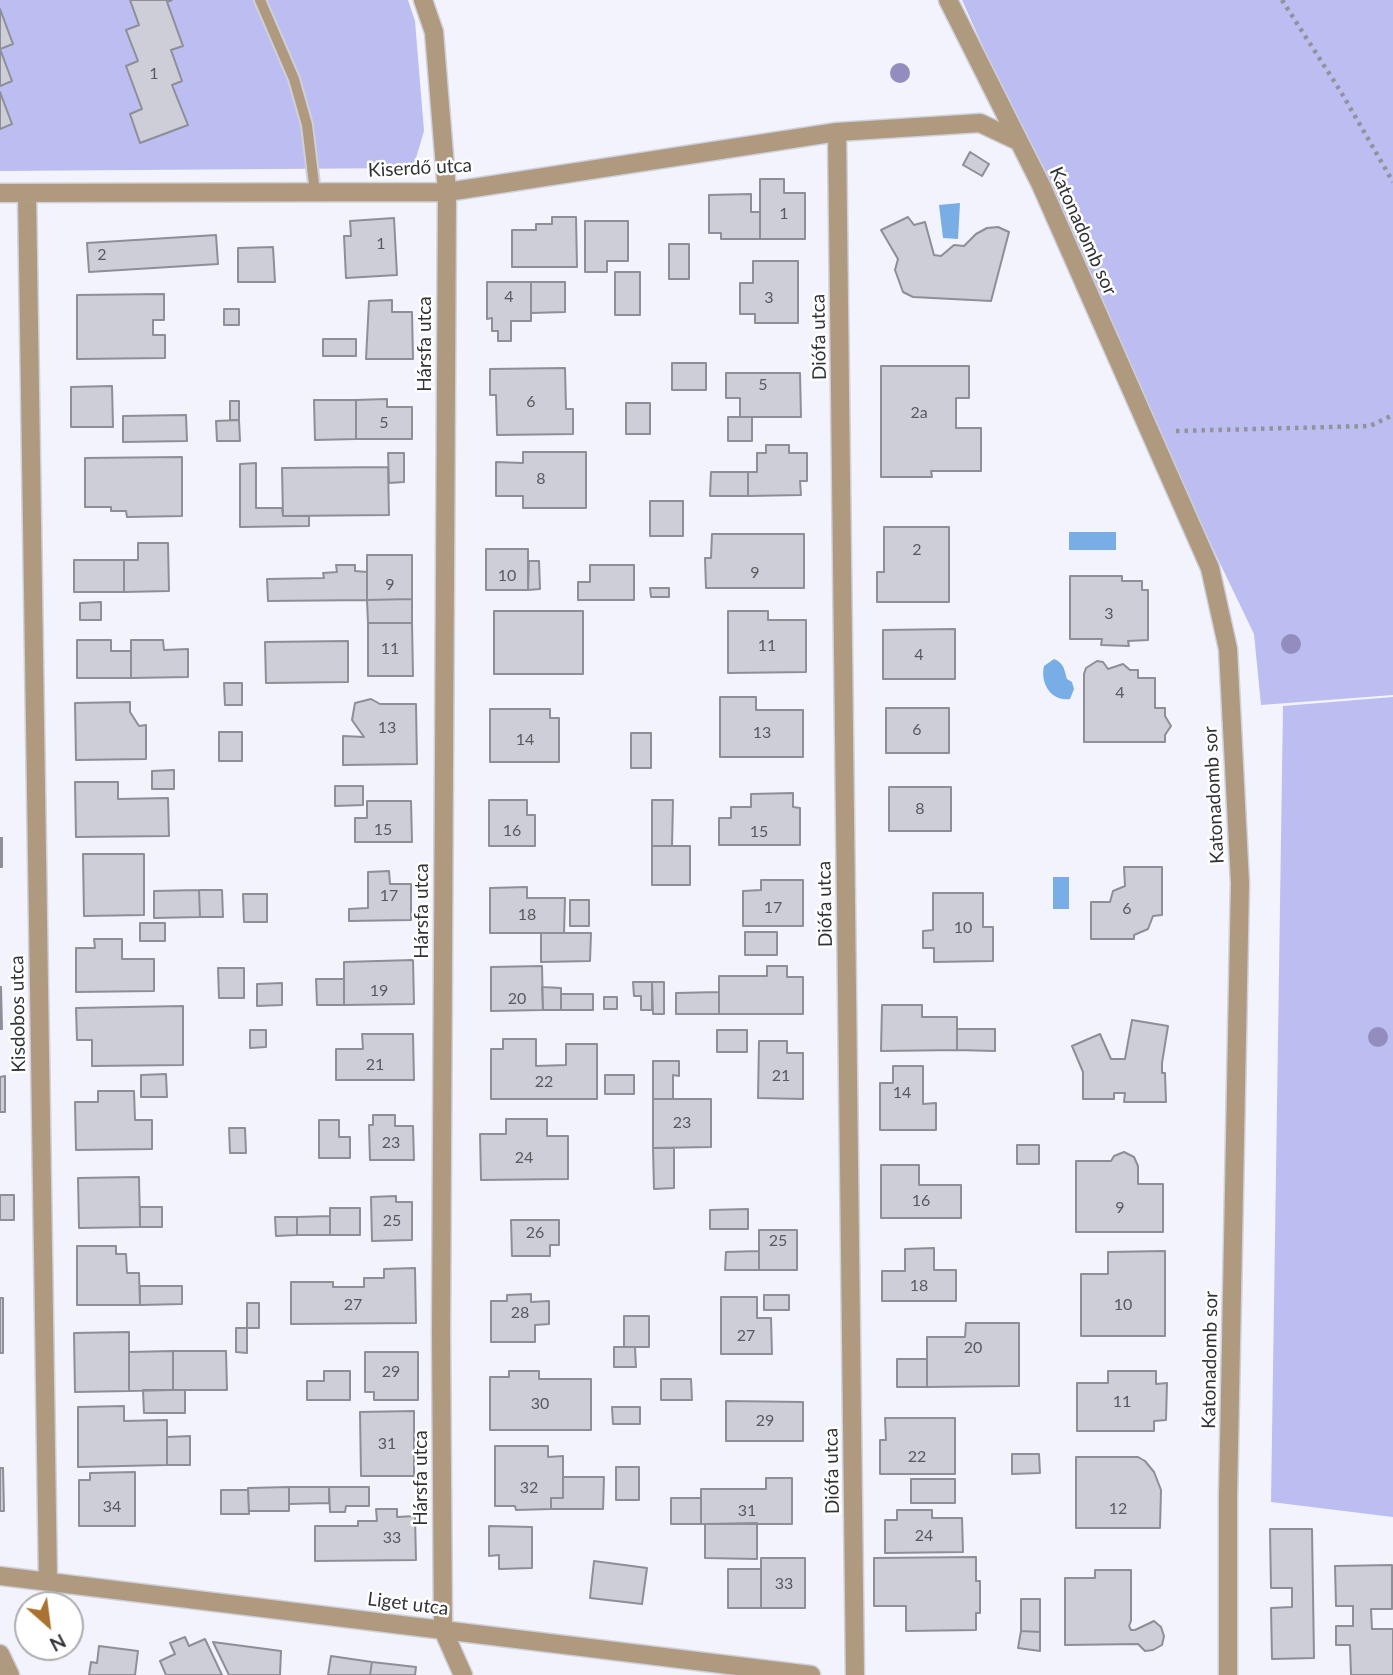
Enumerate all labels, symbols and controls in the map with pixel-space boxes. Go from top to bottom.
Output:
house number: 1 [149,64,159,84]
street label: Kiserdő utca [367,154,473,182]
street label: Katonadomb sor [1045,163,1121,299]
house number: 1 [779,204,789,224]
house number: 1 [376,234,386,254]
house number: 2 [97,245,107,265]
house number: 4 [504,287,514,307]
house number: 3 [764,288,774,308]
street label: Diófa utca [807,294,831,380]
street label: Hársfa utca [414,296,436,392]
house number: 5 [758,375,768,395]
house number: 6 [526,392,536,412]
house number: 2a [910,403,928,423]
house number: 5 [379,413,389,433]
house number: 8 [536,469,546,489]
house number: 2 [912,540,922,560]
house number: 9 [750,563,760,583]
house number: 10 [498,566,516,586]
house number: 9 [385,575,395,595]
house number: 3 [1104,604,1114,624]
house number: 11 [758,636,776,656]
house number: 11 [381,639,399,659]
house number: 4 [914,645,924,665]
house number: 4 [1115,683,1125,703]
house number: 13 [378,718,396,738]
house number: 6 [912,720,922,740]
house number: 13 [753,723,771,743]
street label: Katonadomb sor [1199,726,1229,864]
house number: 14 [516,730,534,750]
house number: 8 [915,799,925,819]
house number: 15 [374,820,392,840]
house number: 16 [503,821,521,841]
house number: 15 [750,822,768,842]
street label: Diófa utca [813,861,837,947]
street label: Hársfa utca [411,863,433,959]
house number: 17 [380,886,398,906]
house number: 17 [764,898,782,918]
house number: 6 [1122,899,1132,919]
house number: 18 [518,905,536,925]
house number: 10 [954,918,972,938]
street label: Kisdobos utca [6,955,30,1073]
house number: 19 [370,981,388,1001]
house number: 20 [508,989,526,1009]
house number: 21 [366,1055,384,1075]
house number: 21 [772,1066,790,1086]
house number: 22 [535,1072,553,1092]
house number: 14 [893,1083,911,1103]
house number: 23 [673,1113,691,1133]
house number: 23 [382,1133,400,1153]
house number: 24 [515,1148,533,1168]
house number: 16 [912,1191,930,1211]
house number: 9 [1115,1198,1125,1218]
house number: 25 [383,1211,401,1231]
house number: 26 [526,1223,544,1243]
house number: 25 [769,1231,787,1251]
house number: 18 [910,1276,928,1296]
street label: Katonadomb sor [1197,1291,1223,1429]
house number: 27 [344,1295,362,1315]
house number: 10 [1114,1295,1132,1315]
house number: 28 [511,1303,529,1323]
house number: 27 [737,1326,755,1346]
house number: 20 [964,1338,982,1358]
house number: 29 [382,1362,400,1382]
house number: 11 [1113,1392,1131,1412]
house number: 30 [531,1394,549,1414]
house number: 29 [756,1411,774,1431]
street label: Diófa utca [820,1428,844,1514]
street label: Hársfa utca [410,1430,432,1526]
house number: 31 [378,1434,396,1454]
house number: 22 [908,1447,926,1467]
house number: 32 [520,1478,538,1498]
house number: 34 [103,1497,121,1517]
house number: 12 [1109,1499,1127,1519]
house number: 31 [738,1501,756,1521]
house number: 24 [915,1526,933,1546]
house number: 33 [383,1528,401,1548]
house number: 33 [775,1574,793,1594]
street label: Liget utca [366,1588,450,1620]
north arrow [14,1591,84,1661]
text: N [46,1630,70,1657]

